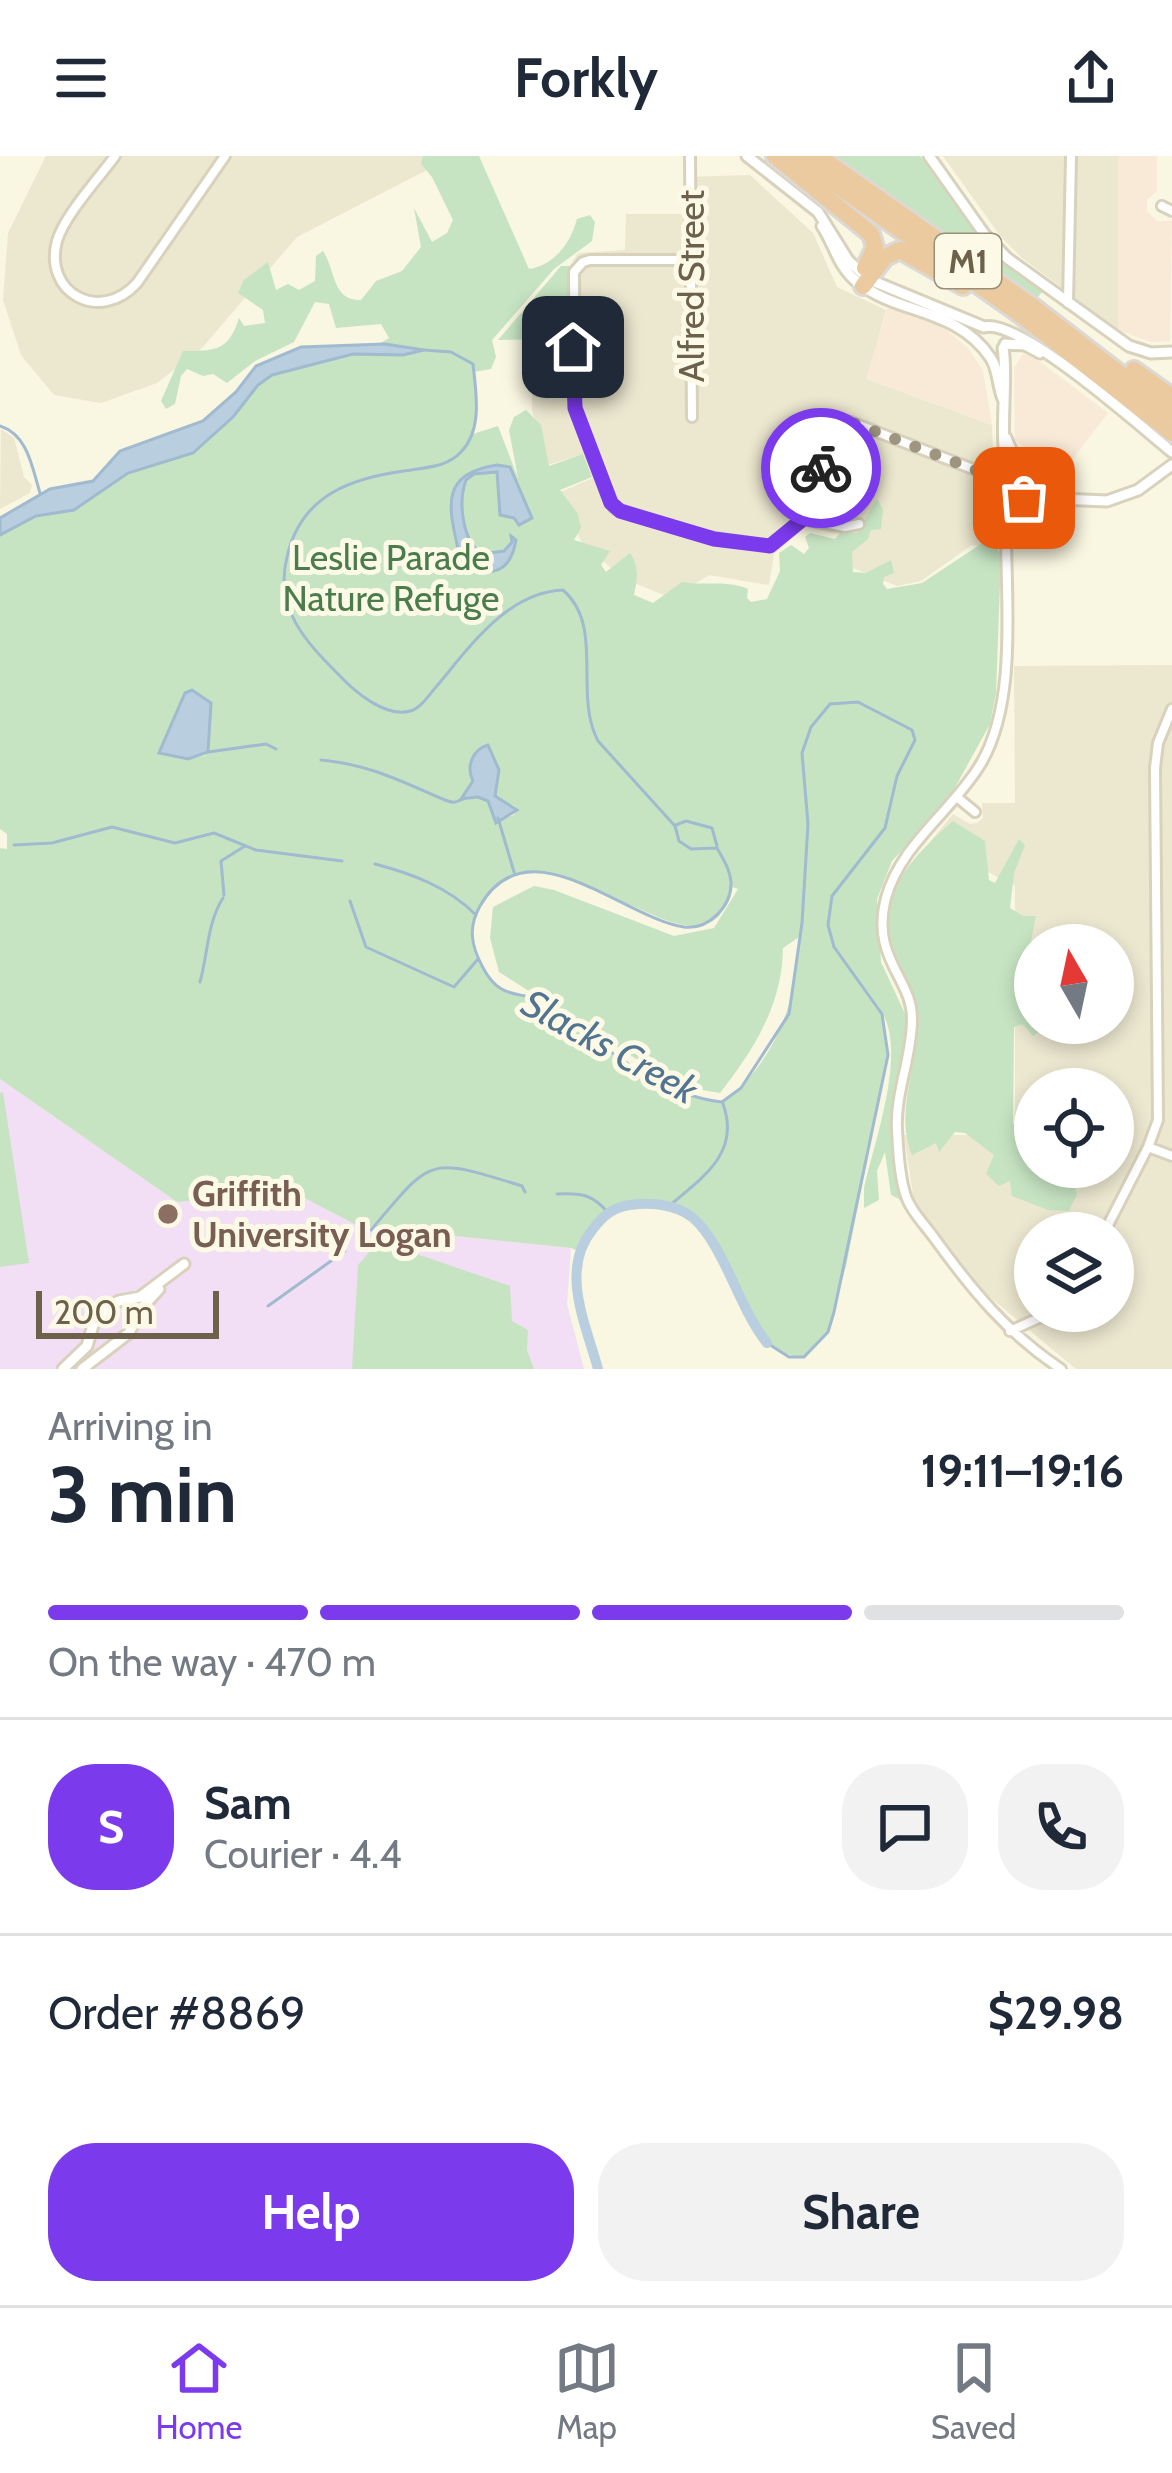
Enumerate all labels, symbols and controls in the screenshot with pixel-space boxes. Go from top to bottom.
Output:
icon: menu [48,45,114,111]
text: Forkly [514,45,658,111]
icon: share [1058,45,1124,111]
street label: Alfred Street [669,190,713,382]
road number: M1 [935,234,1001,288]
pin [522,296,624,398]
icon: home [540,314,606,380]
courier [761,408,881,528]
icon: bike [788,435,854,501]
pin [973,447,1075,549]
icon: bag [991,465,1057,531]
park label: Leslie Parade Nature Refuge [283,535,499,620]
north arrow [1014,924,1134,1044]
map controls [1014,924,1134,1332]
water label: Slacks Creek [514,978,707,1114]
button: locate [1014,1068,1134,1188]
place label: Griffith University Logan [192,1171,452,1256]
marker: Griffith University Logan [155,1201,181,1227]
button: layers [1014,1212,1134,1332]
scale bar [36,1285,219,1338]
text: 200 m [54,1292,154,1332]
text: Arriving in [48,1402,212,1450]
text: 19:11–19:16 [921,1444,1124,1498]
text: 3 min [48,1447,237,1542]
text: On the way · 470 m [48,1638,376,1686]
button: chat [842,1764,968,1890]
button: phone [998,1764,1124,1890]
text: Sam [204,1776,292,1830]
text: S [98,1800,124,1854]
text: Courier · 4.4 [204,1830,402,1878]
text: Order #8869 [48,1986,306,2040]
text: $29.98 [988,1986,1124,2040]
button: Help [48,2143,574,2281]
button: Share [598,2143,1124,2281]
tab: Home [156,2335,242,2447]
tab: Map [554,2335,620,2447]
tab: Saved [931,2335,1016,2447]

